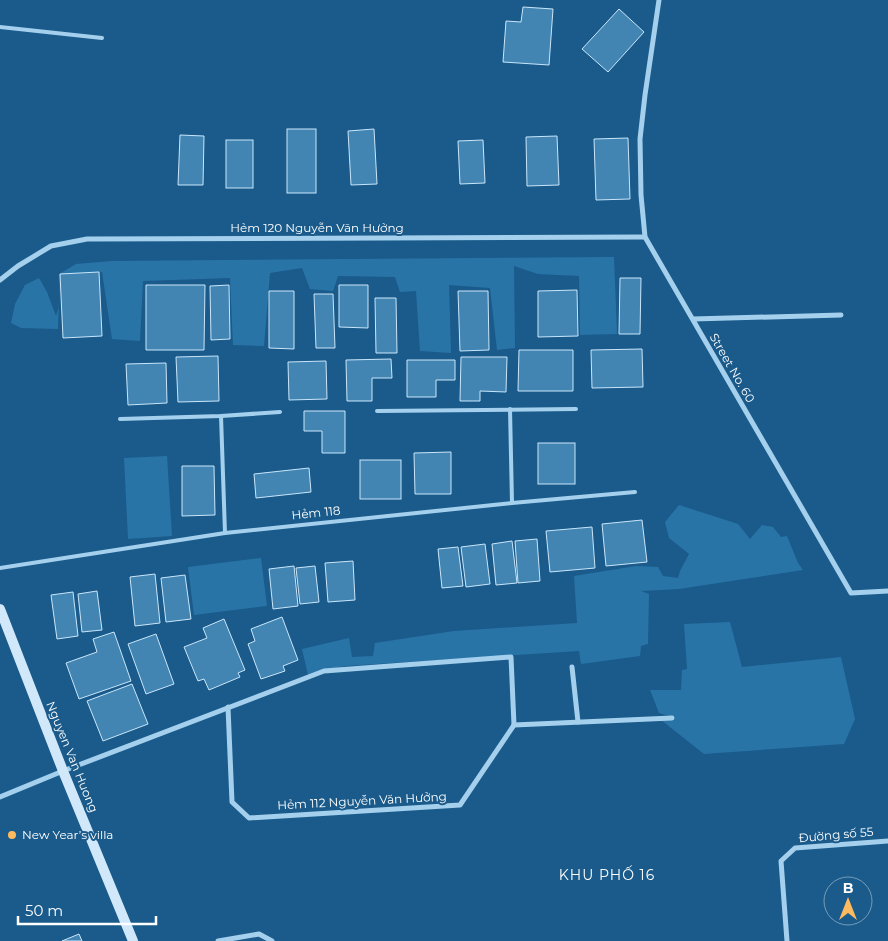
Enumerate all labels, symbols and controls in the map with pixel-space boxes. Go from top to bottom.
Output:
street label: Hẻm 120 Nguyễn Văn Hưởng [230,220,404,235]
street label: Street No. 60 [707,330,758,405]
street label: Hẻm 118 [291,502,342,523]
street label: Nguyen Van Huong [43,699,102,815]
street label: Hẻm 112 Nguyễn Văn Hưởng [277,789,447,812]
street label: Đường số 55 [798,824,874,845]
place label: New Year’s villa [22,827,113,842]
marker: New Year’s villa [6,829,18,841]
district label: KHU PHỐ 16 [559,865,655,884]
north arrow [823,876,873,926]
text: B [843,879,854,897]
scale bar [18,894,155,926]
text: 50 m [25,901,63,920]

